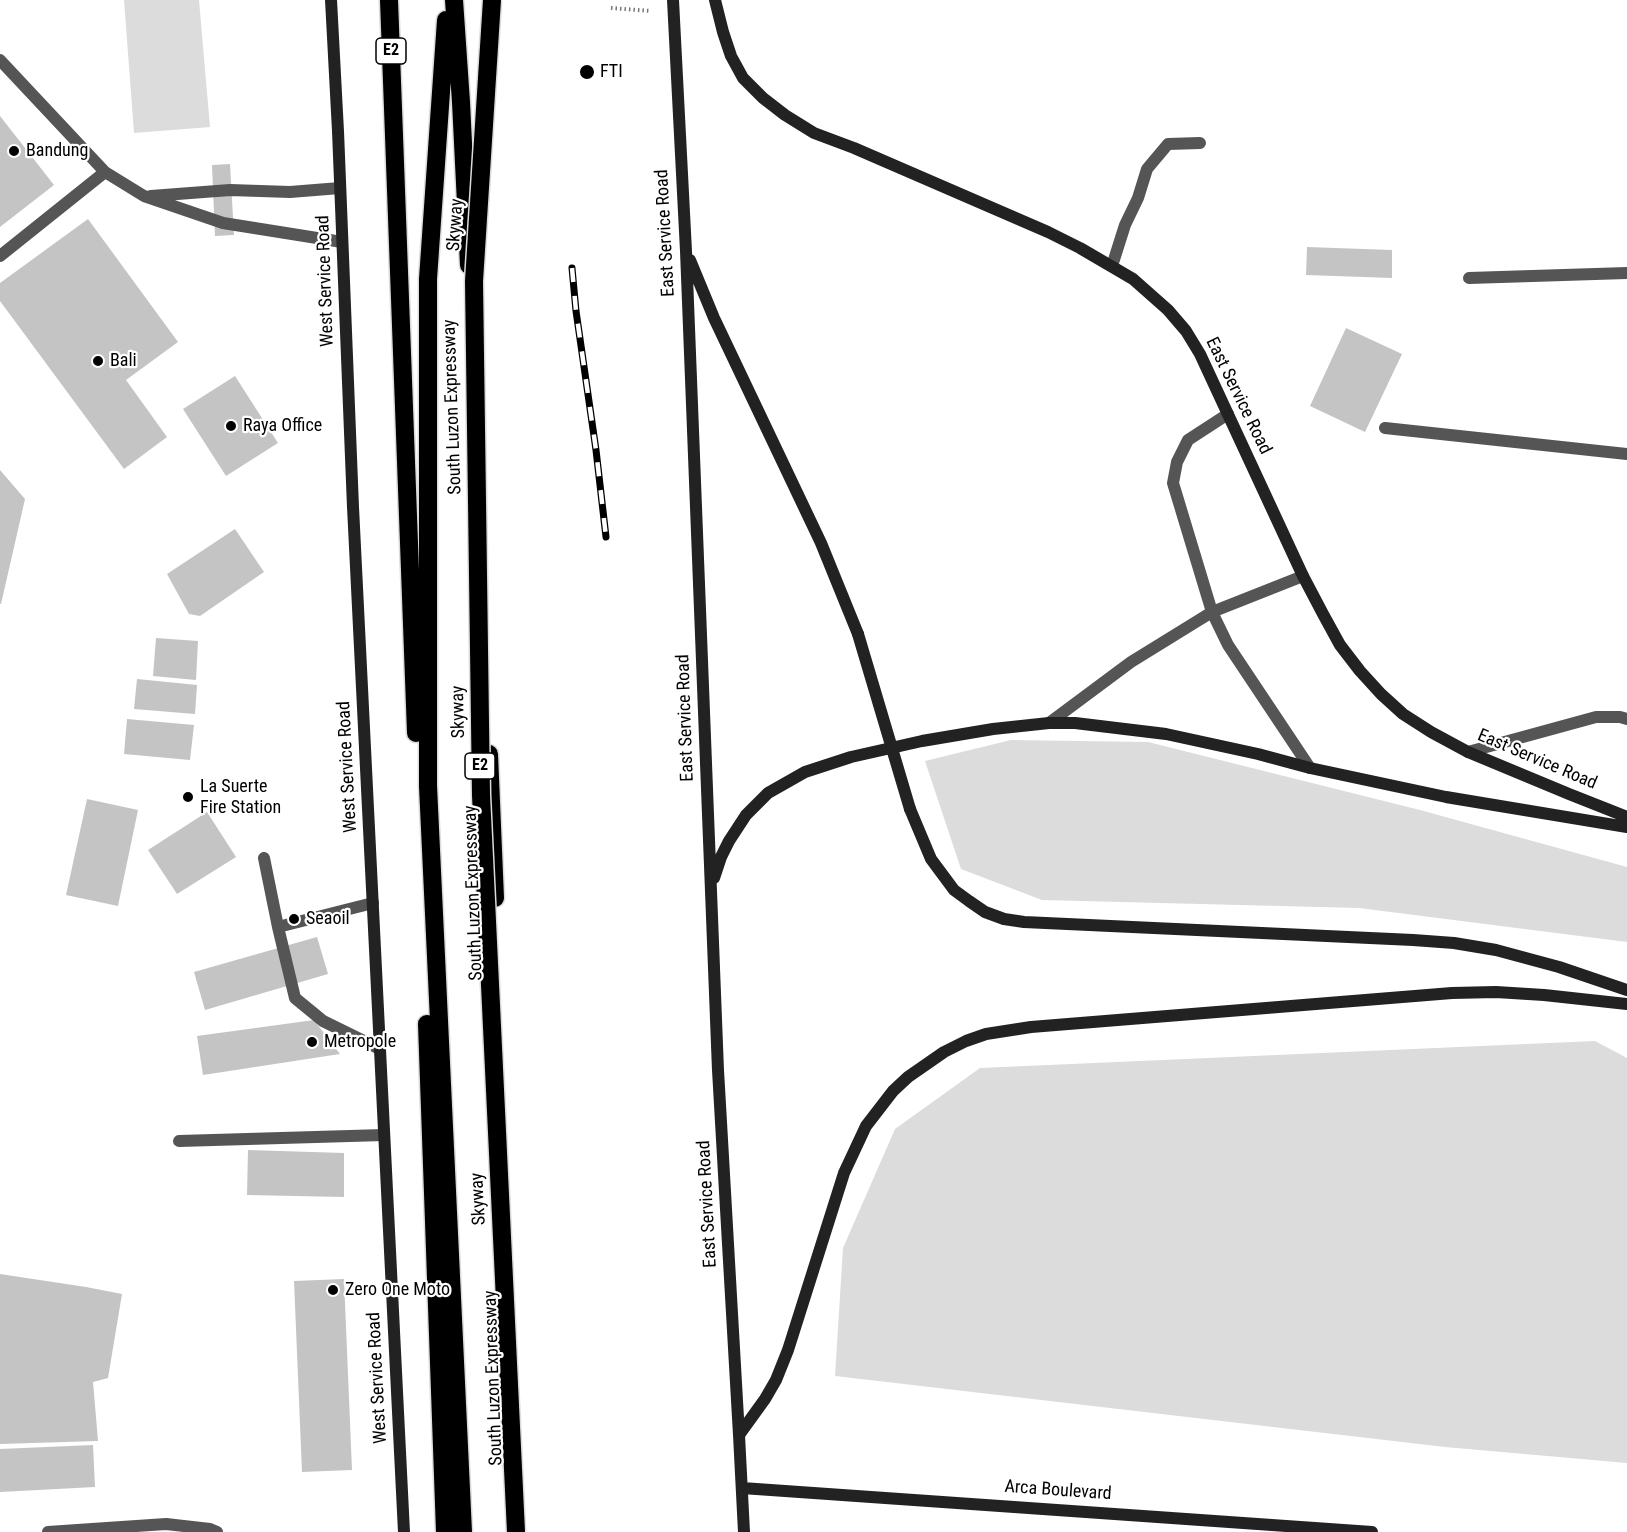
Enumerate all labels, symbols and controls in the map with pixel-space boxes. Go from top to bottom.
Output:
road number: E2 [376,38,406,64]
place label: FTI [600,61,623,83]
marker: FTI [578,63,596,81]
place label: Bandung [26,140,88,162]
marker: Bandung [7,144,21,158]
street label: East Service Road [652,169,680,297]
street label: Skyway [443,198,469,252]
street label: West Service Road [313,215,339,347]
street label: South Luzon Expressway [439,319,467,495]
street label: East Service Road [1200,334,1276,458]
place label: Bali [110,350,137,372]
marker: Bali [91,354,105,368]
place label: Raya Office [243,415,322,437]
marker: Raya Office [224,419,238,433]
street label: East Service Road [673,654,699,782]
street label: Skyway [448,686,470,738]
street label: West Service Road [334,701,362,833]
street label: East Service Road [1474,725,1600,795]
road number: E2 [465,753,495,779]
place label: La Suerte Fire Station [200,776,281,818]
marker: La Suerte Fire Station [181,790,195,804]
street label: South Luzon Expressway [460,805,488,981]
place label: Seaoil [306,908,350,930]
marker: Seaoil [287,912,301,926]
place label: Metropole [324,1031,396,1053]
marker: Metropole [305,1035,319,1049]
street label: East Service Road [694,1140,722,1268]
street label: Skyway [467,1172,491,1226]
place label: Zero One Moto [345,1279,450,1301]
marker: Zero One Moto [326,1283,340,1297]
street label: South Luzon Expressway [480,1290,508,1466]
street label: West Service Road [364,1312,392,1444]
street label: Arca Boulevard [1004,1476,1112,1506]

